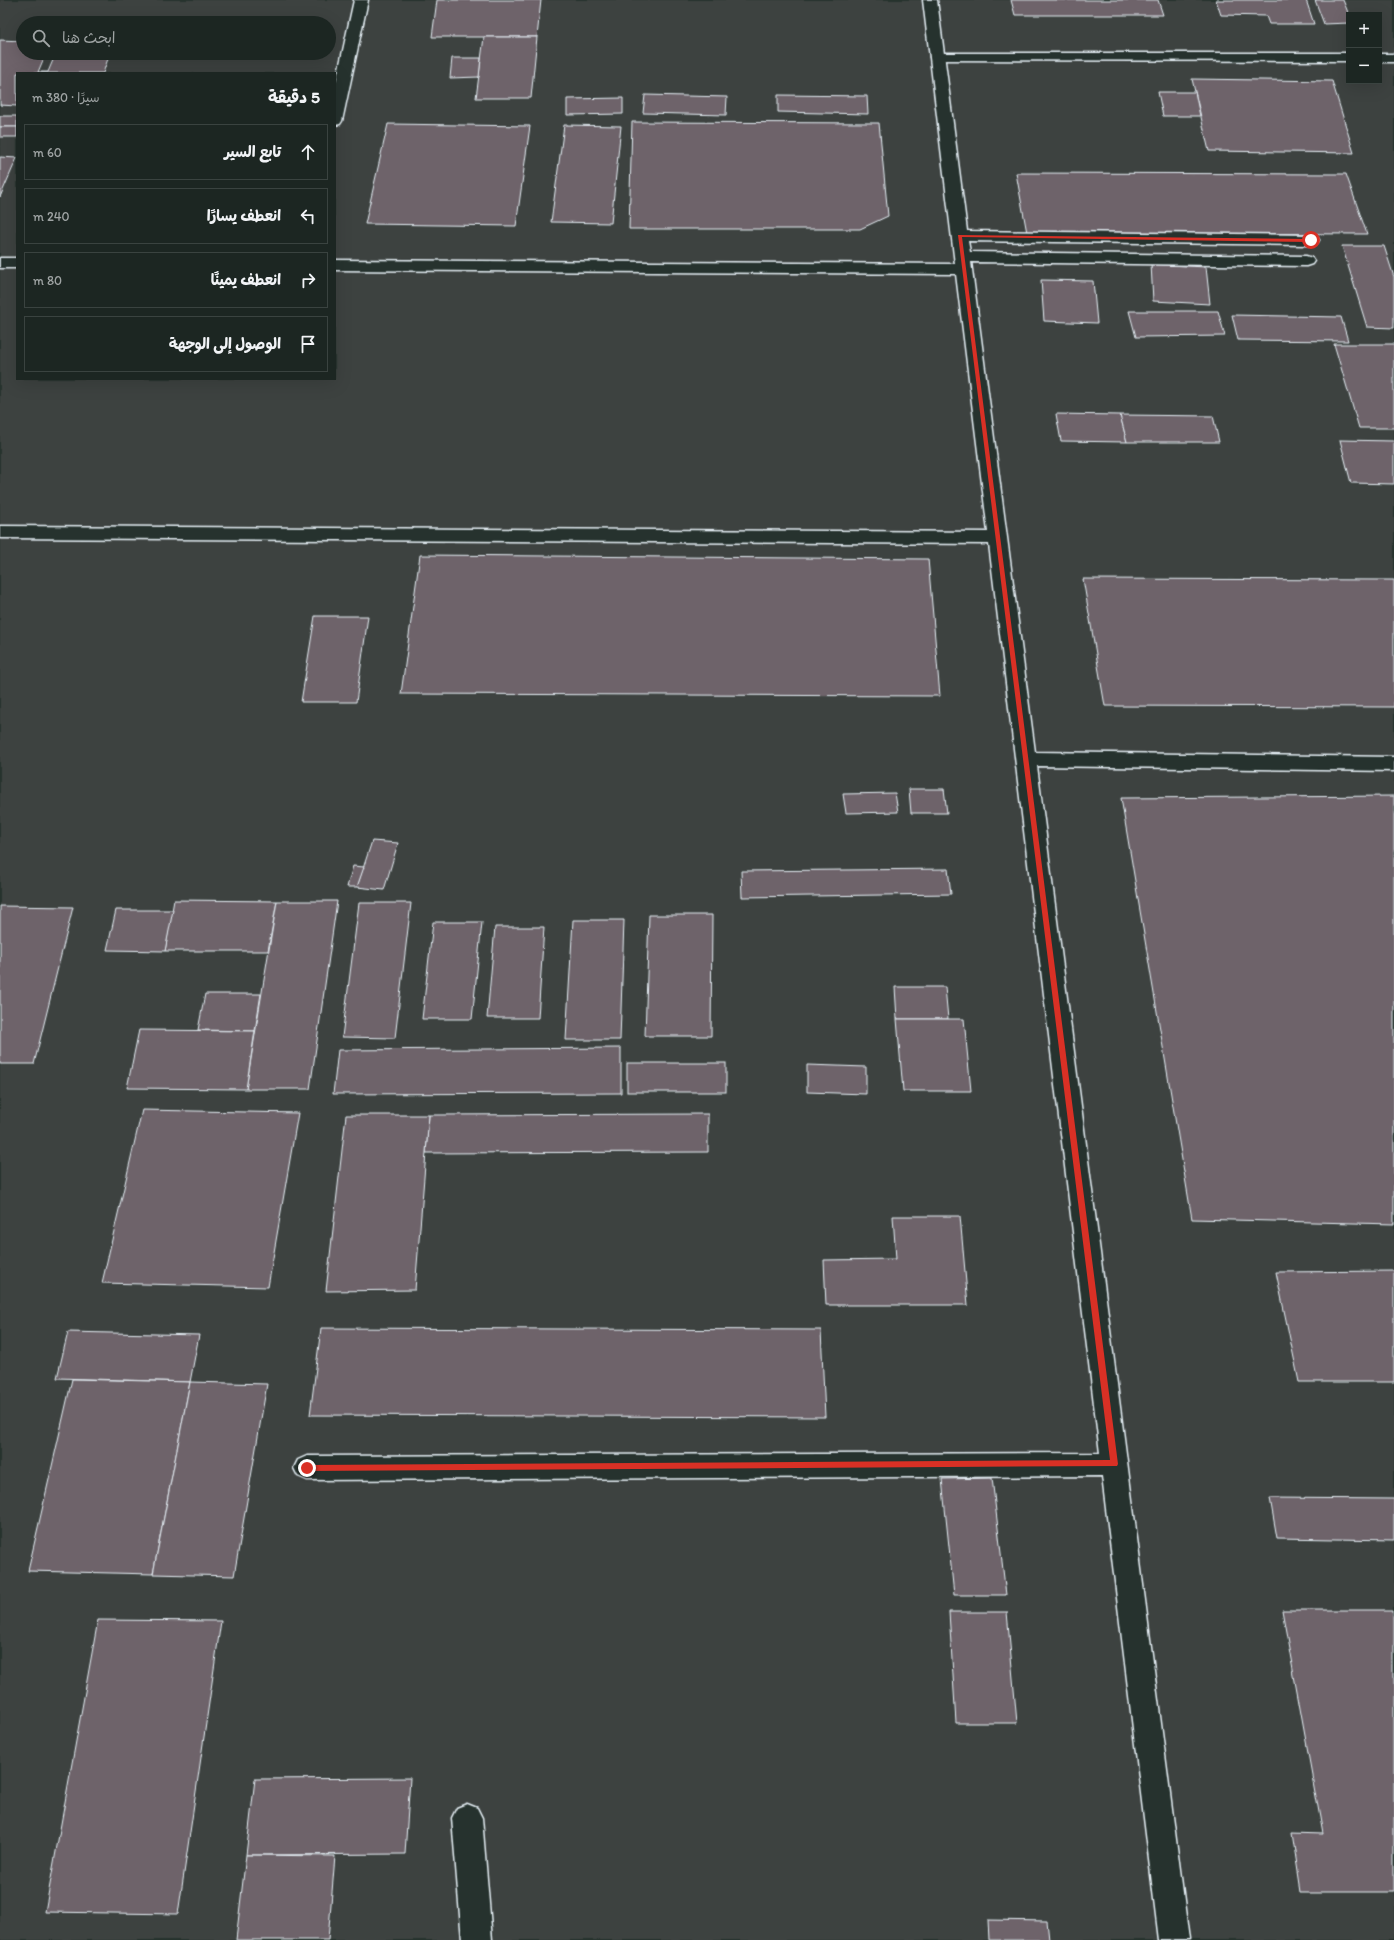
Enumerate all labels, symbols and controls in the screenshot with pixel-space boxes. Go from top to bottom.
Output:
map controls [1346,12,1382,84]
button: + [1346,12,1382,48]
search box [16,16,336,60]
icon: search [30,27,52,49]
text: ابحث هنا [62,29,116,47]
button: − [1346,48,1382,84]
text: 5 دقيقة [268,87,320,107]
text: سيرًا · 380 m [32,90,100,105]
icon: ahead [297,141,319,163]
text: تابع السير [224,143,281,161]
text: 60 m [33,145,62,160]
icon: left [297,205,319,227]
text: انعطف يسارًا [207,207,281,225]
text: 240 m [33,209,70,224]
route start [1302,231,1320,249]
icon: right [297,269,319,291]
text: انعطف يمينًا [211,271,281,289]
text: 80 m [33,273,62,288]
icon: arrive [297,333,319,355]
text: الوصول إلى الوجهة [169,335,281,353]
route end [298,1459,316,1477]

